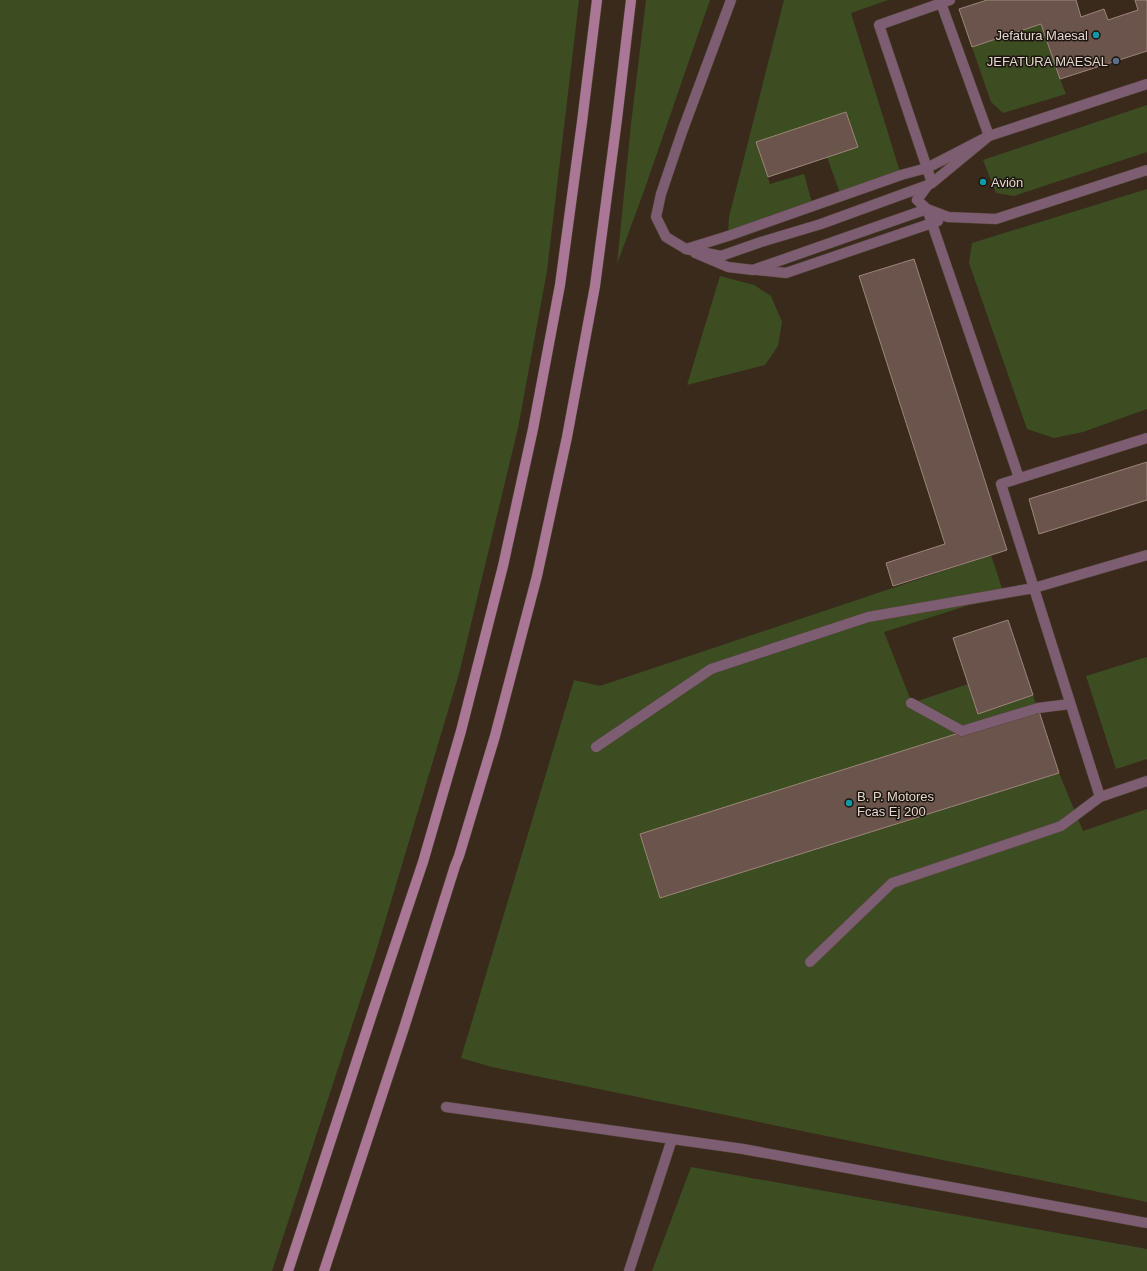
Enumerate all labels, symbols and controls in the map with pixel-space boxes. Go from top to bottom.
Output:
place label: Jefatura Maesal [996,28,1088,43]
marker: Jefatura Maesal [1091,30,1101,40]
place label: JEFATURA MAESAL [987,54,1108,69]
marker: JEFATURA MAESAL [1111,56,1121,66]
place label: Avión [991,175,1023,190]
marker: Avión [978,177,988,187]
place label: B. P. Motores Fcas Ej 200 [857,789,935,819]
marker: B. P. Motores Fcas Ej 200 [844,798,854,808]

